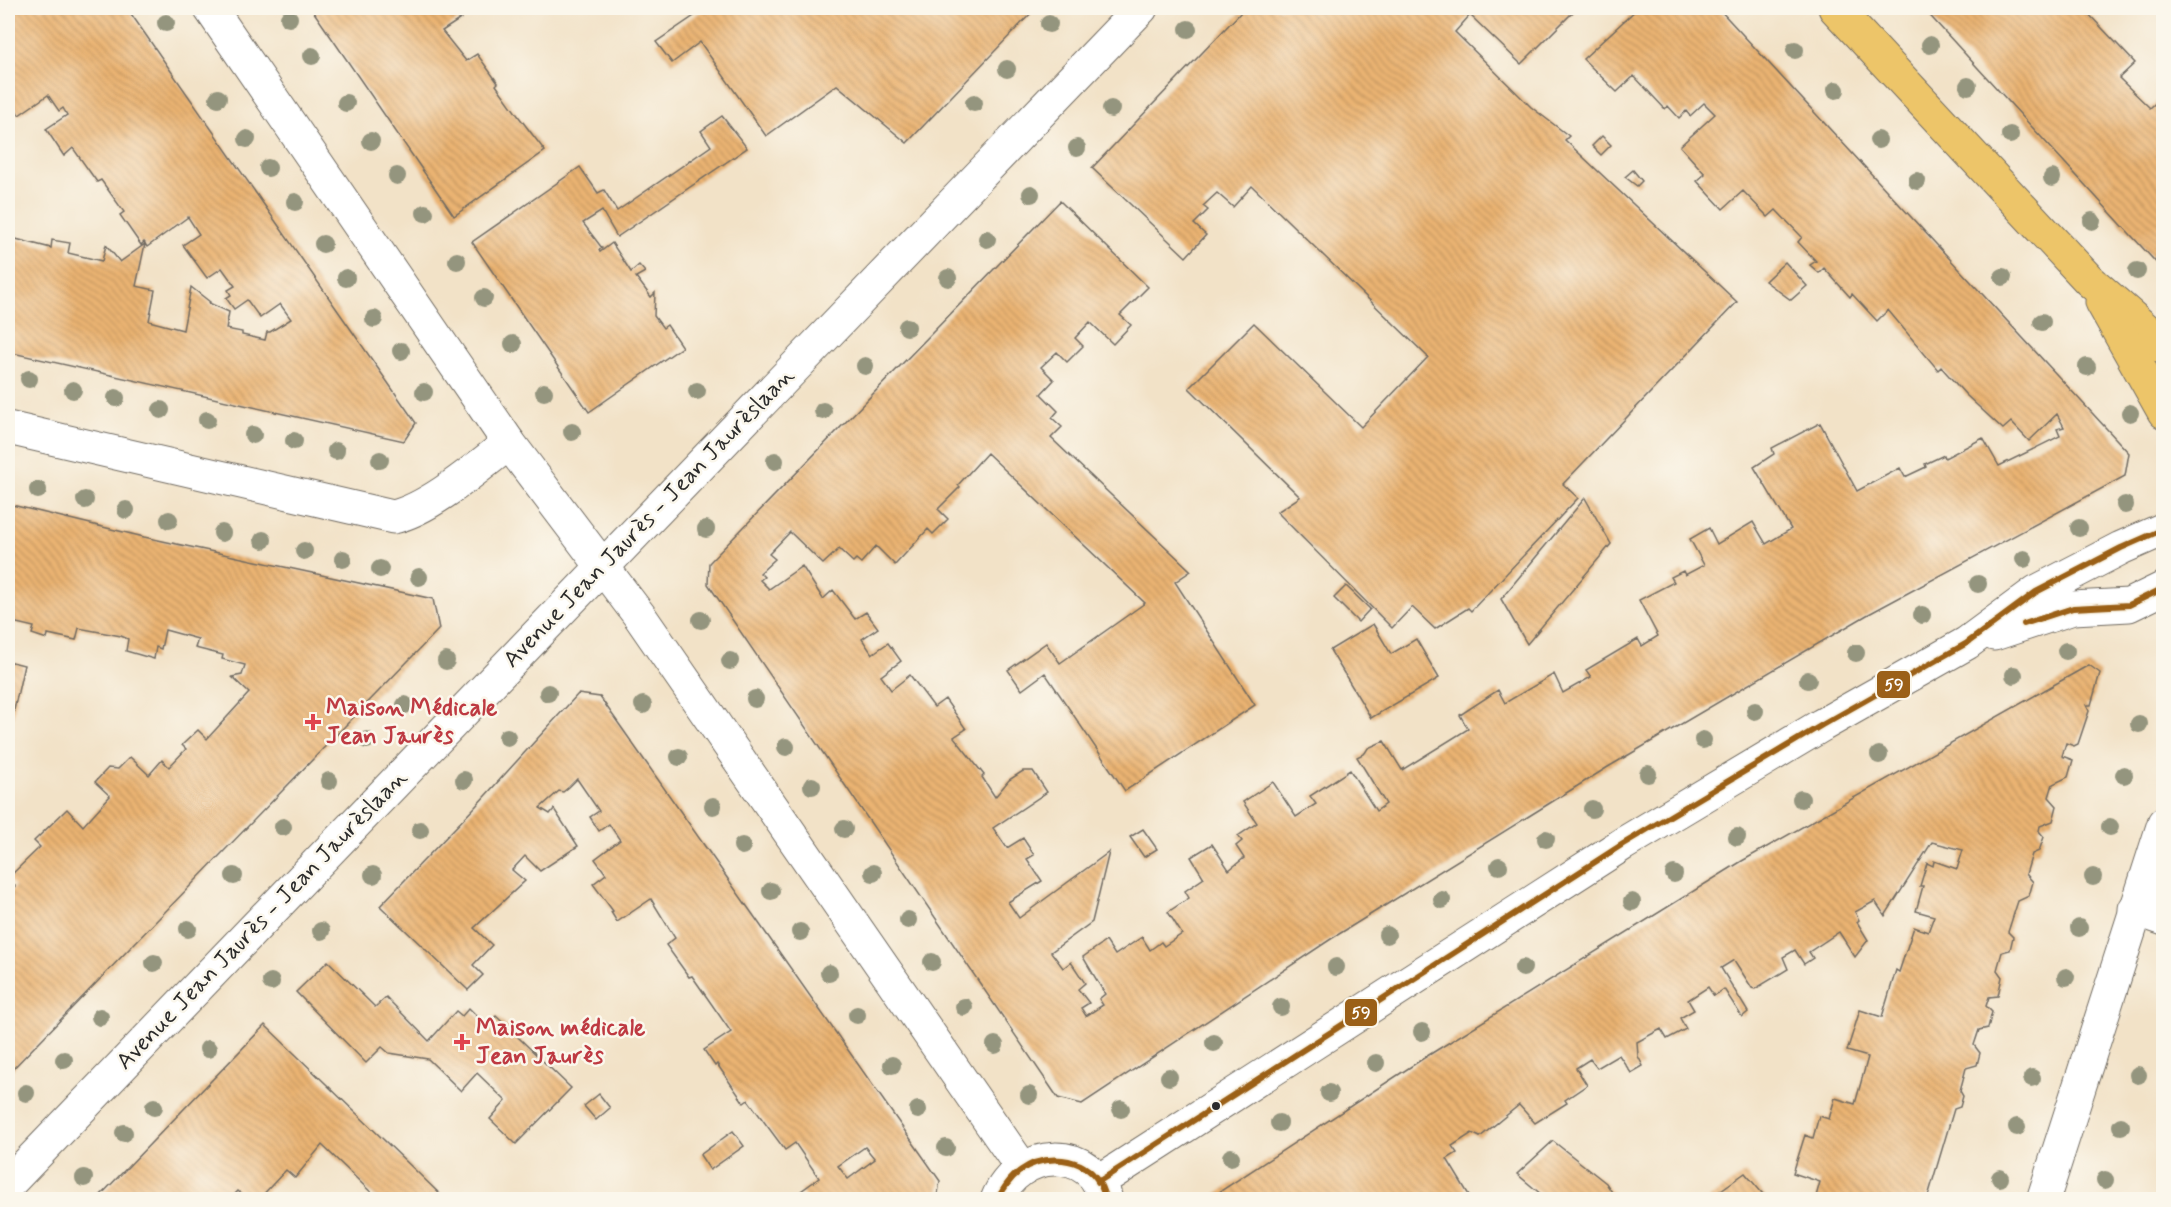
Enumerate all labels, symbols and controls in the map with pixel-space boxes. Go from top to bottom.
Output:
street label: Avenue Jean Jaurès - Jean Jaurèslaan [497,361,801,675]
line badge: 59 [1876,670,1911,699]
text: 59 [1884,675,1904,696]
place label: Maison Médicale Jean Jaurès [326,693,498,752]
marker: Maison Médicale Jean Jaurès [304,713,322,731]
street label: Avenue Jean Jaurès - Jean Jaurèslaan [110,763,414,1077]
line badge: 59 [1344,998,1378,1027]
text: 59 [1351,1003,1371,1024]
place label: Maison médicale Jean Jaurès [476,1013,646,1072]
marker: Maison médicale Jean Jaurès [453,1033,471,1051]
unlabelled marker [1210,1100,1222,1112]

